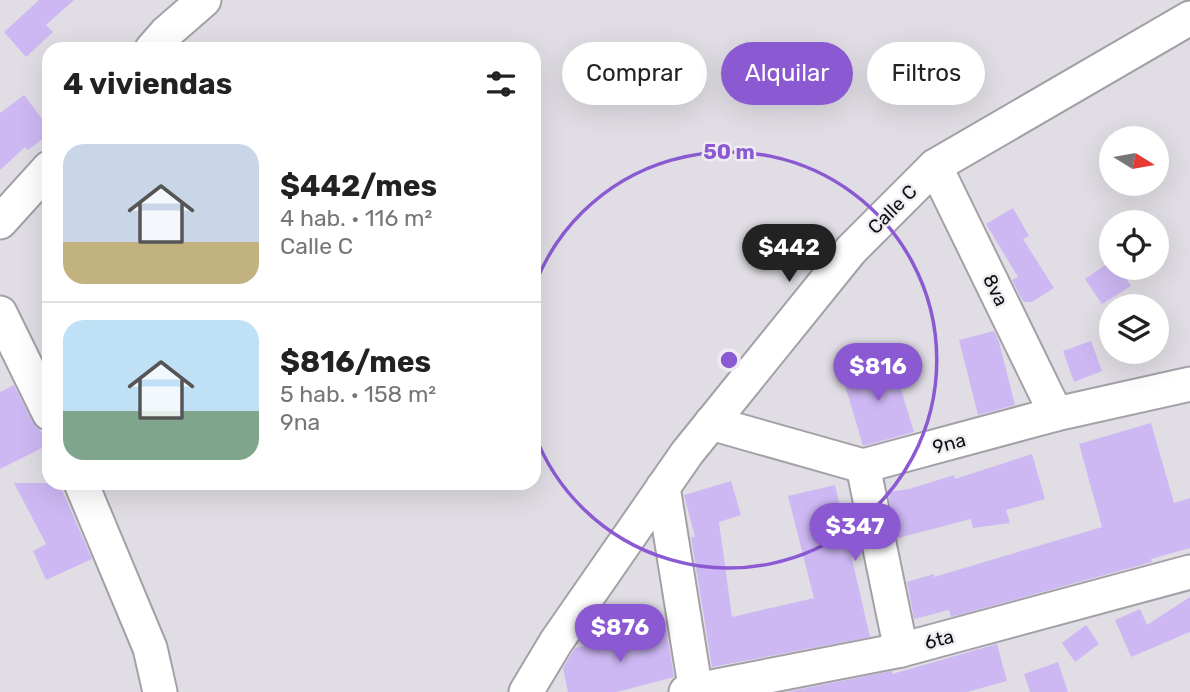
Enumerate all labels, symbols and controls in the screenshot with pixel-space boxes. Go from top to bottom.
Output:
chip: Comprar [562,42,707,105]
chip: Alquilar [721,42,853,105]
chip: Filtros [867,42,985,105]
icon: filters [482,65,520,103]
text: 4 viviendas [63,66,232,102]
north arrow [1099,126,1169,196]
map controls [1099,126,1169,364]
text: 50 m [703,139,755,164]
text: $442/mes [280,168,437,204]
icon: home [119,172,203,256]
street label: Calle C [863,180,922,239]
text: 4 hab. · 116 m² [280,204,432,232]
button: locate [1099,210,1169,280]
pin: $442 [748,224,830,284]
text: Calle C [280,232,353,260]
text: $442 [758,233,820,261]
street label: 8va [978,270,1013,310]
button: layers [1099,294,1169,364]
text: $816/mes [280,344,431,380]
pin: $816 [837,344,919,403]
icon: home [119,348,203,432]
centre of rings [717,348,741,372]
text: $816 [849,352,907,380]
text: 5 hab. · 158 m² [280,380,436,408]
text: 9na [280,408,320,436]
street label: 9na [930,428,968,459]
pin: $347 [814,504,896,563]
text: $347 [826,512,884,540]
pin: $876 [579,604,661,664]
text: $876 [591,613,649,641]
street label: 6ta [922,625,956,654]

